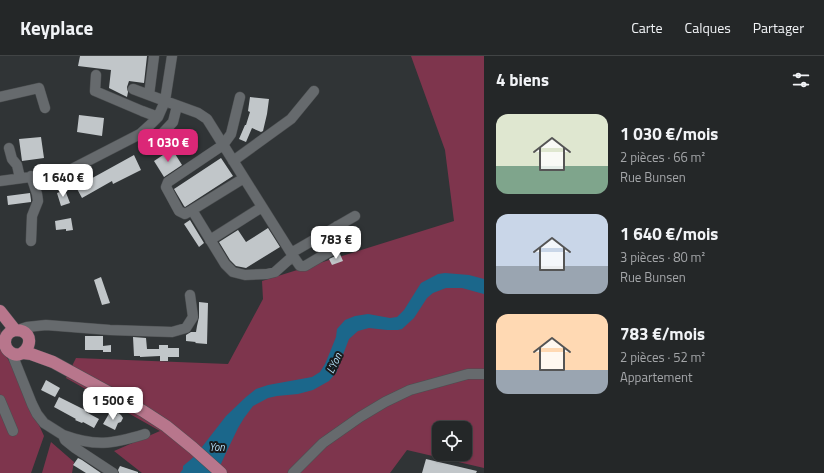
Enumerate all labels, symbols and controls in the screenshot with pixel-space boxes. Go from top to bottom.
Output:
text: Keyplace [20,13,93,42]
text: Carte [631,17,663,38]
text: Calques [685,17,731,38]
text: Partager [753,17,804,38]
text: 4 biens [496,67,549,93]
icon: filters [790,69,812,91]
text: 1 030 €/mois [620,121,718,147]
pin: 1 030 € [131,129,205,163]
icon: home [528,130,576,178]
text: 1 030 € [147,132,189,152]
text: 2 pièces · 66 m² [620,147,705,167]
pin: 1 640 € [26,164,100,198]
text: 1 640 € [42,167,84,187]
text: Rue Bunsen [620,167,686,187]
text: 1 640 €/mois [620,221,718,247]
pin: 783 € [308,226,364,260]
text: 783 € [320,229,352,249]
icon: home [528,230,576,278]
text: 3 pièces · 80 m² [620,247,705,267]
text: Rue Bunsen [620,267,686,287]
text: 783 €/mois [620,321,705,347]
icon: home [528,330,576,378]
text: 2 pièces · 52 m² [620,347,705,367]
water label: L'Yon [322,349,346,376]
text: Appartement [620,367,693,387]
pin: 1 500 € [76,387,150,421]
text: 1 500 € [92,390,134,410]
map controls [432,421,472,461]
button: locate [432,421,472,461]
water label: Yon [209,439,225,455]

